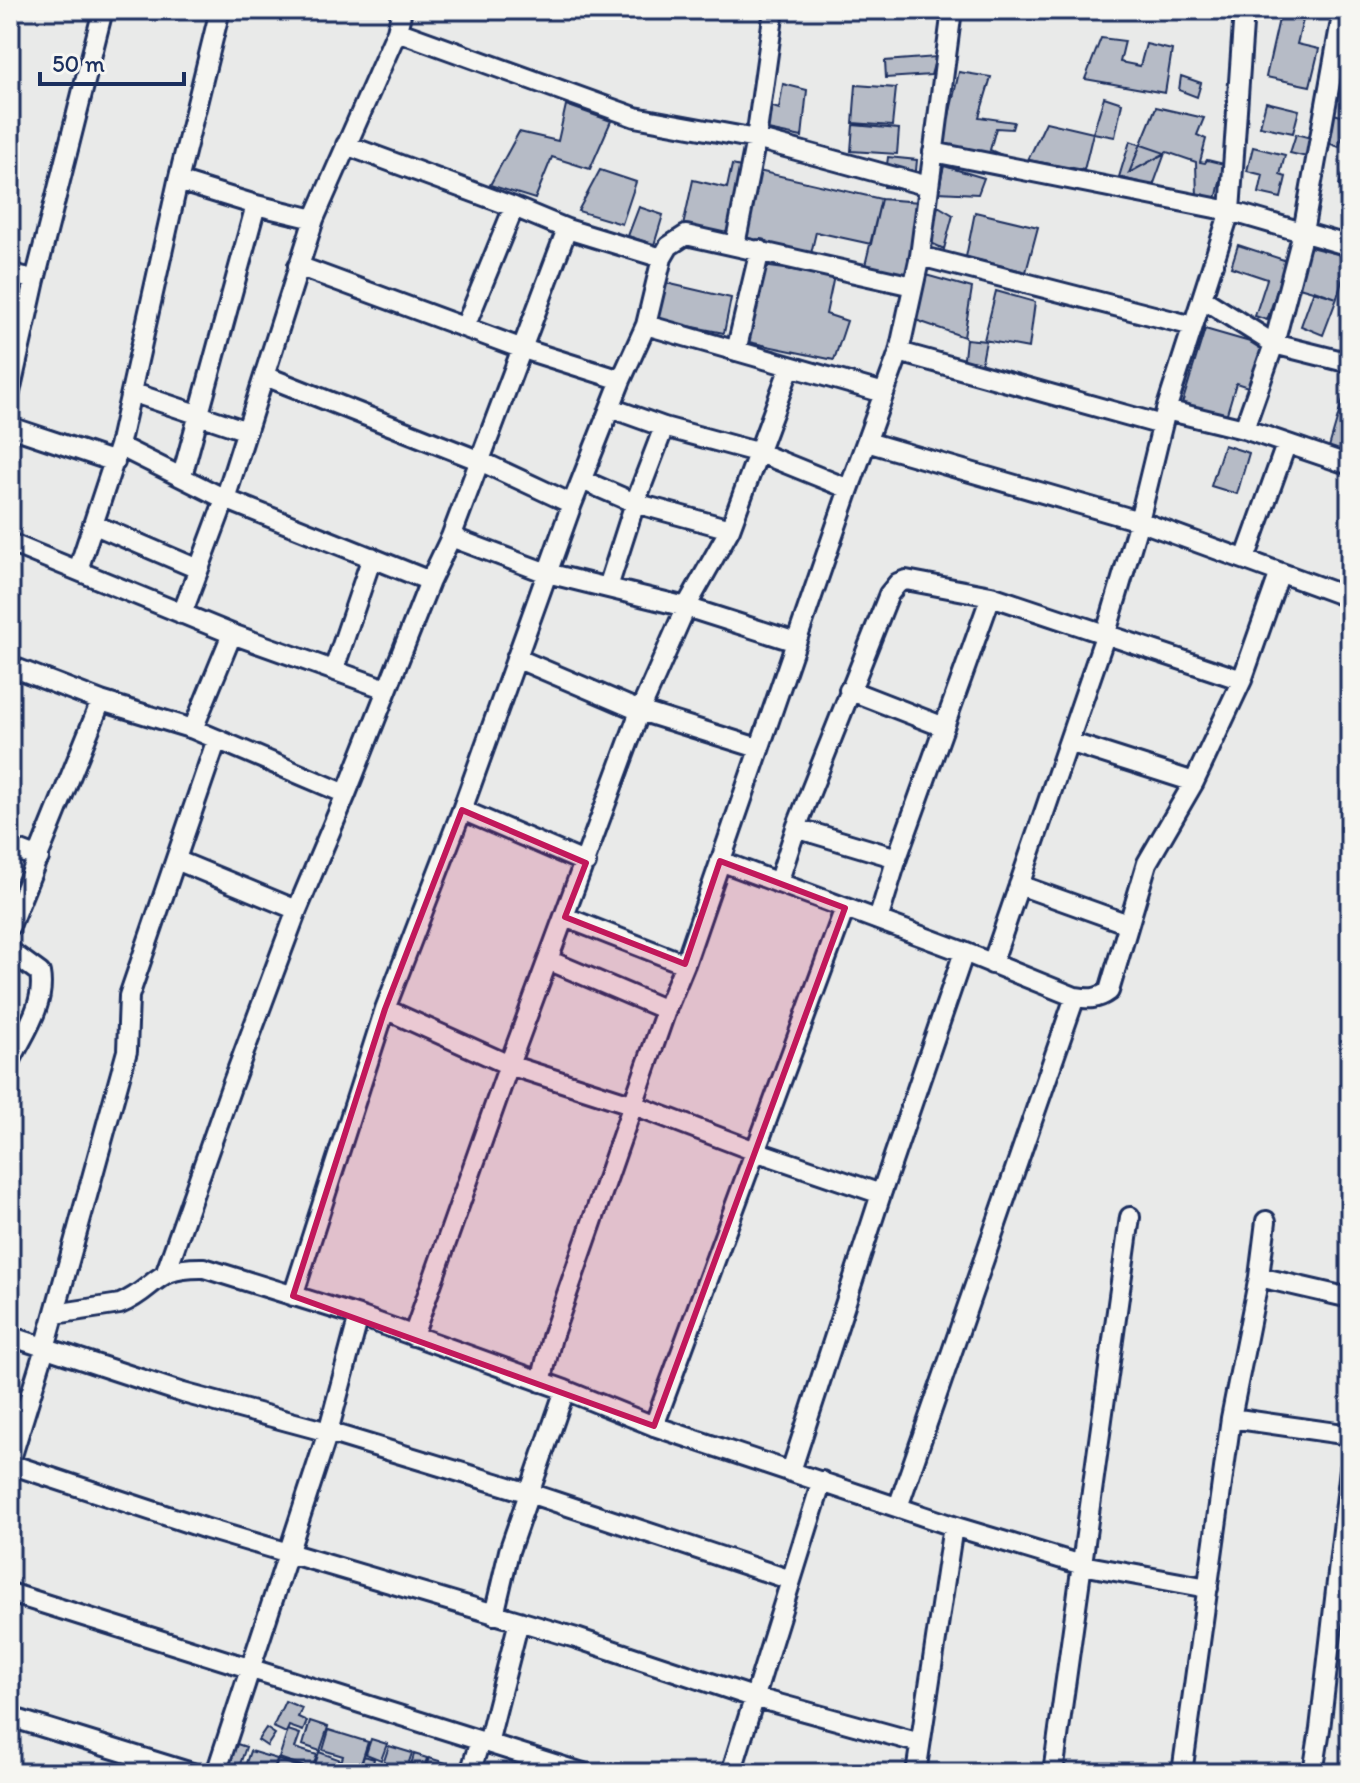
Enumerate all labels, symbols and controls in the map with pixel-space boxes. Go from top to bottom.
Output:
scale bar [40,36,184,86]
text: 50 m [52,49,105,78]

